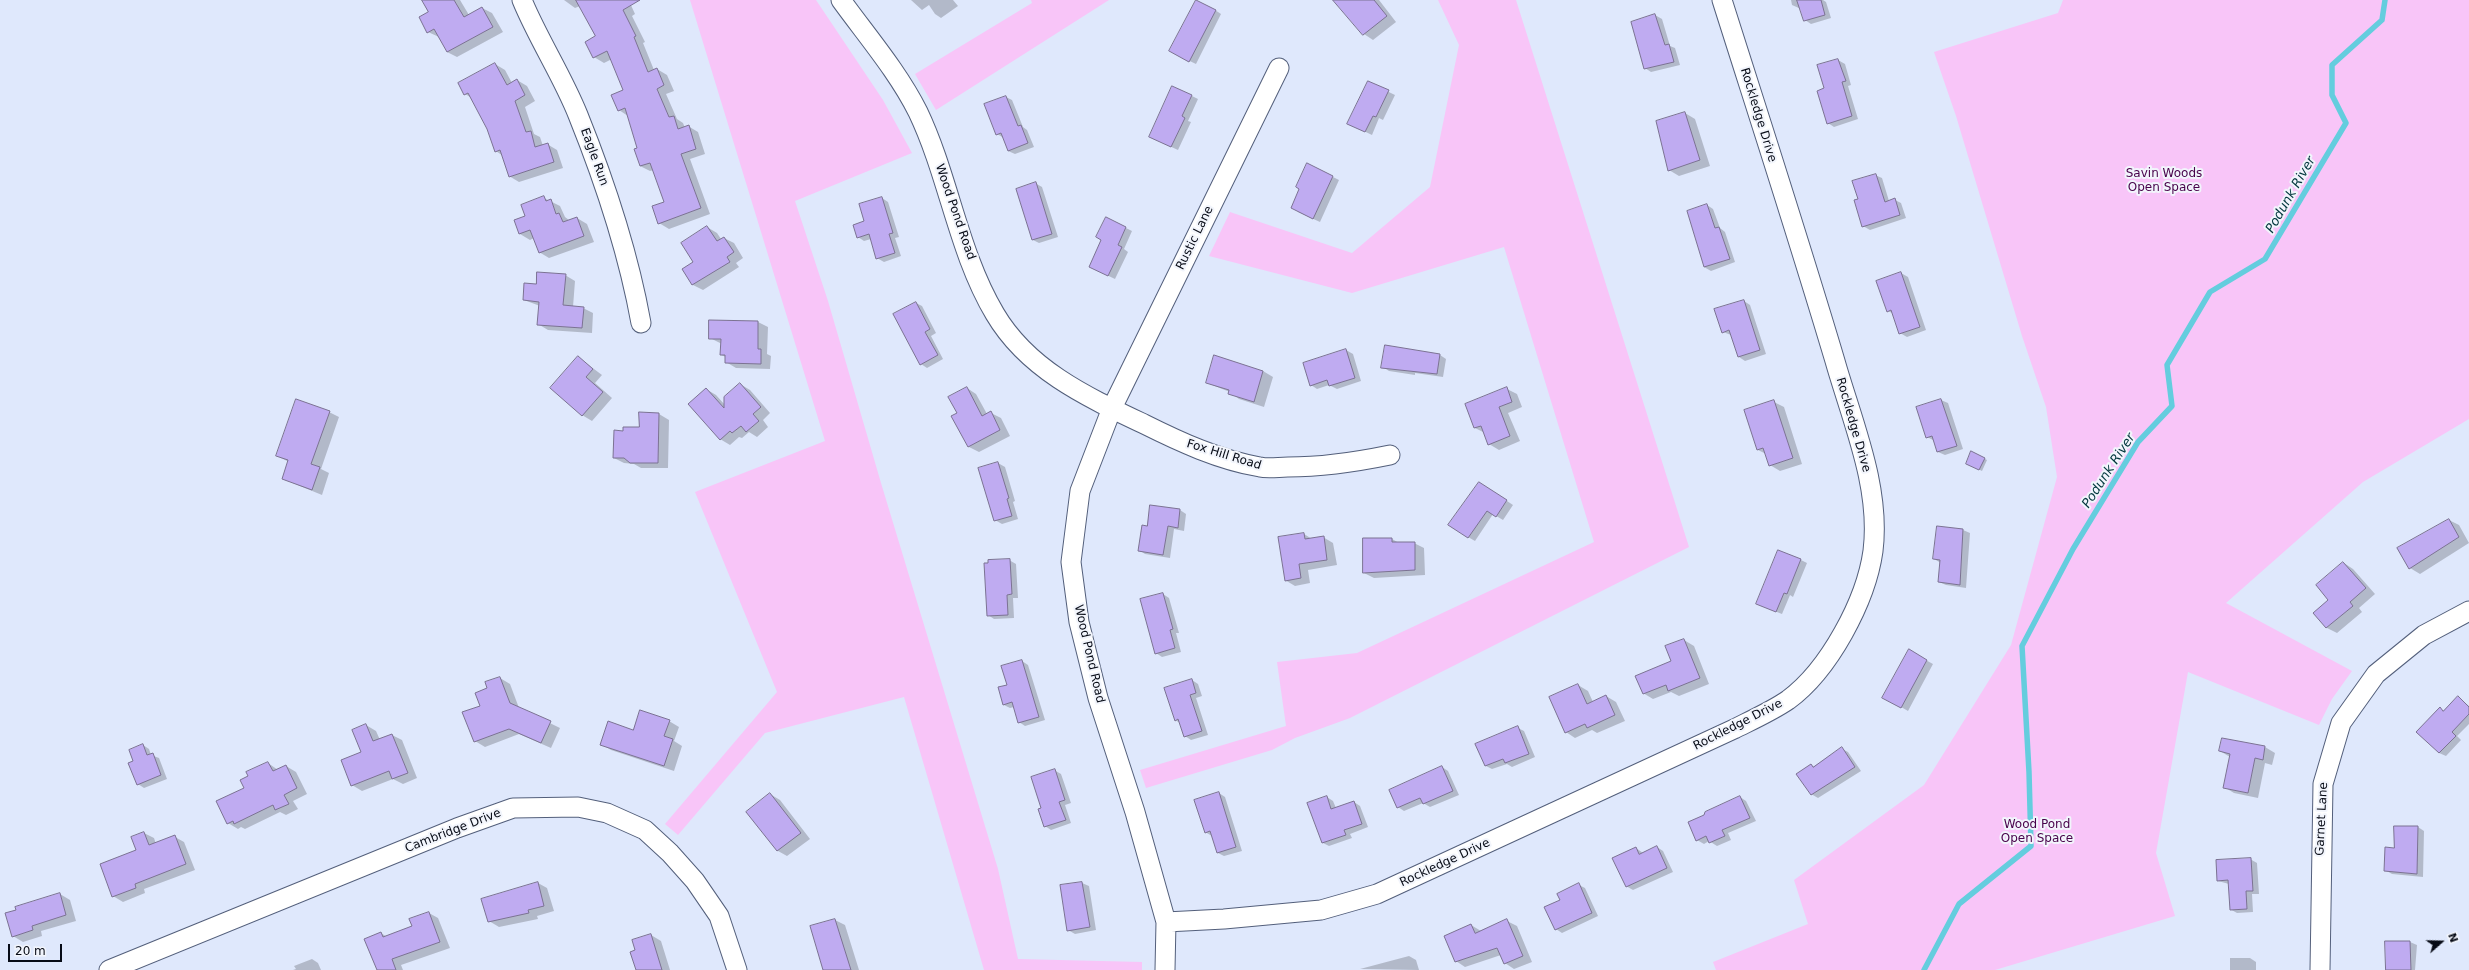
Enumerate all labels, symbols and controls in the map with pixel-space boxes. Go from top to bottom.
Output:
street label: Rockledge Drive [1737,66,1779,164]
street label: Eagle Run [577,126,611,188]
water label: Podunk River [2263,154,2319,236]
street label: Wood Pond Road [932,162,978,262]
park label: Savin Woods Open Space [2126,167,2202,195]
street label: Rustic Lane [1173,204,1217,272]
street label: Rockledge Drive [1833,376,1873,474]
water label: Podunk River [2079,431,2139,511]
street label: Fox Hill Road [1185,437,1263,473]
street label: Wood Pond Road [1071,603,1107,705]
street label: Rockledge Drive [1691,696,1785,754]
street label: Garnet Lane [2313,782,2331,856]
street label: Cambridge Drive [403,806,503,856]
park label: Wood Pond Open Space [2001,818,2073,846]
street label: Rockledge Drive [1398,836,1492,890]
north arrow [2421,922,2461,962]
text: N [2445,931,2460,944]
scale bar [10,936,64,962]
text: 20 m [15,944,46,958]

